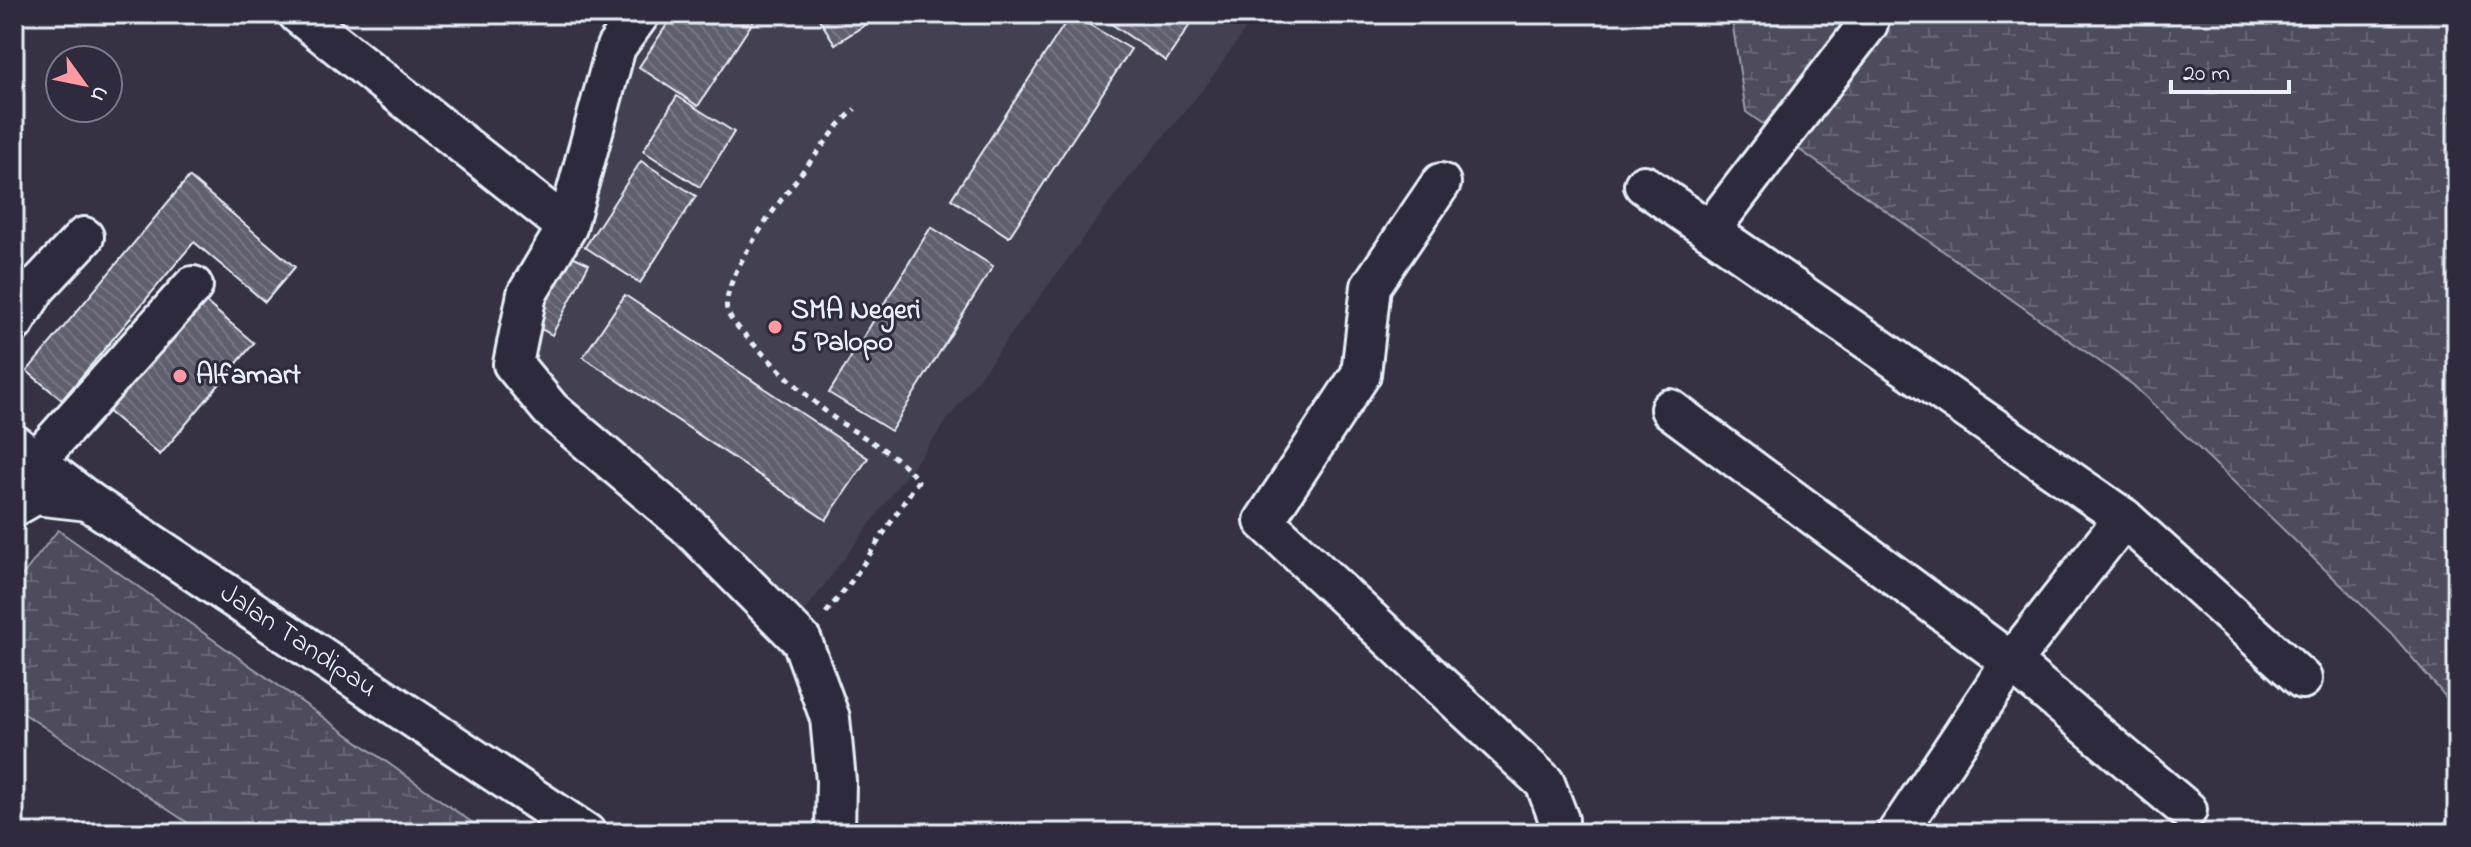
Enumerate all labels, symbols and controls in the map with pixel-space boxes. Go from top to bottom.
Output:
north arrow [44,44,124,124]
scale bar [2171,44,2289,94]
text: 20 m [2183,57,2230,92]
text: U [81,79,115,108]
place label: SMA Negeri 5 Palopo [791,291,921,364]
marker: SMA Negeri 5 Palopo [766,318,784,336]
place label: Alfamart [196,356,302,397]
marker: Alfamart [171,367,189,385]
street label: Jalan Tandipau [211,574,385,709]

